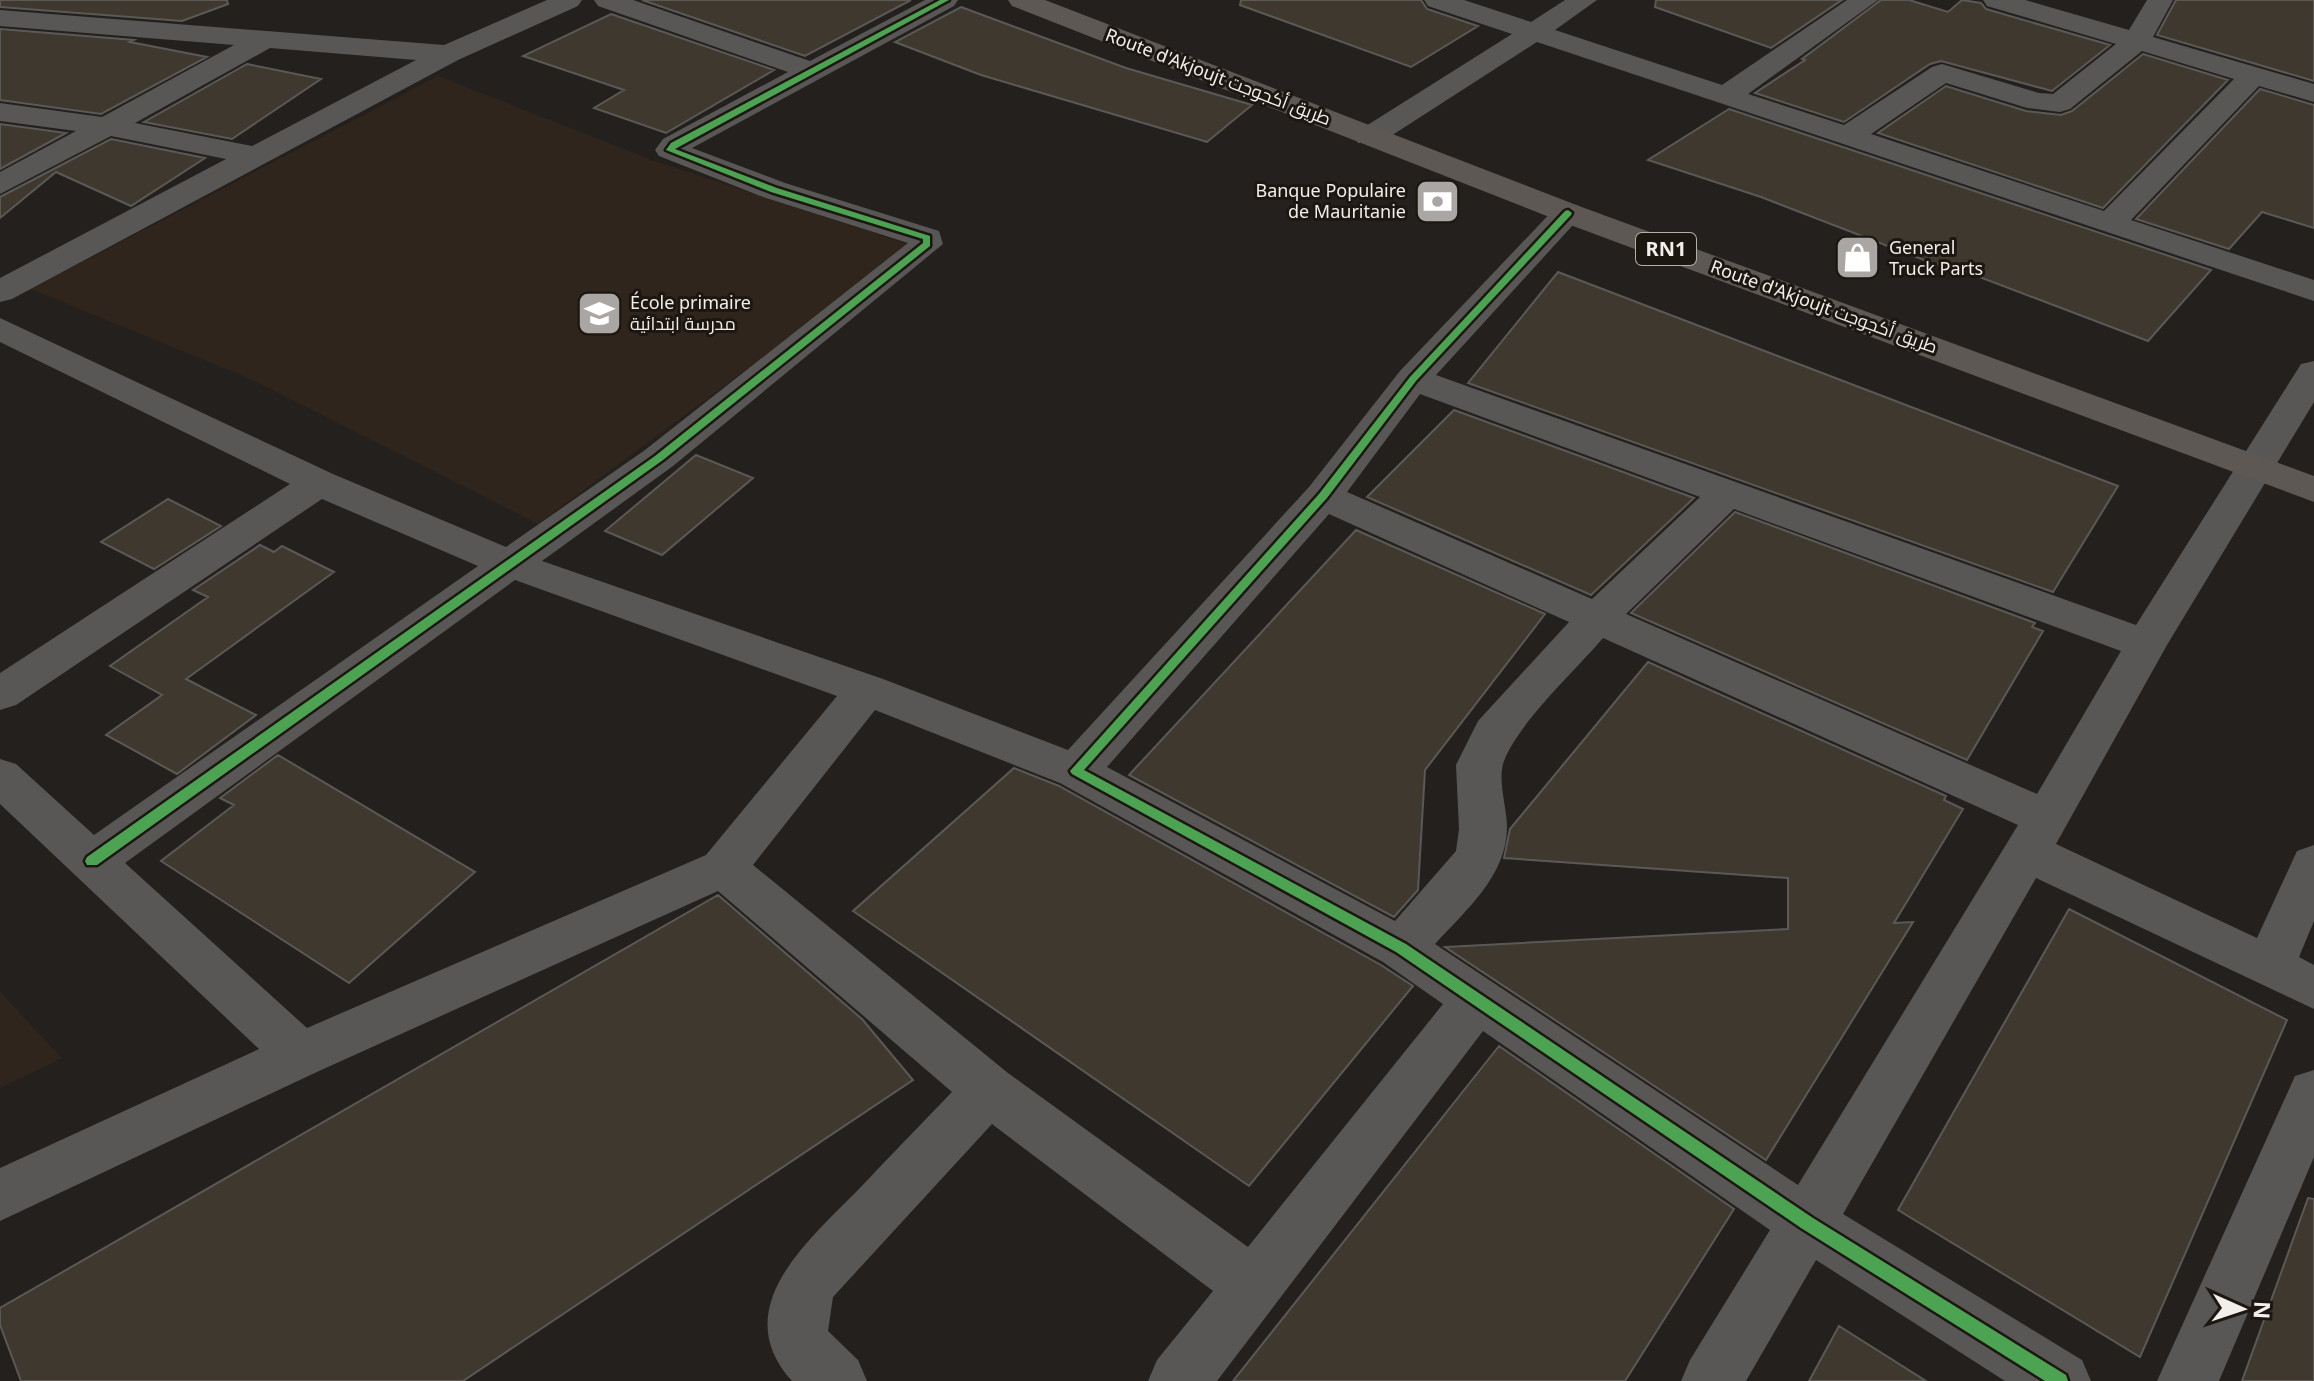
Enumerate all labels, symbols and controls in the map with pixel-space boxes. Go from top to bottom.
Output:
street label: Route d'Akjoujt طريق أكجوجت [1102,22,1335,131]
bank icon: Banque Populaire de Mauritanie [1413,177,1461,225]
place label: Banque Populaire de Mauritanie [1255,178,1406,223]
road number: RN1 [1636,233,1696,265]
shop icon: General Truck Parts [1834,234,1882,282]
place label: General Truck Parts [1889,235,1983,280]
street label: Route d'Akjoujt طريق أكجوجت [1707,254,1941,359]
school or university icon: École primaire مدرسة ابتدائية [575,289,623,337]
place label: École primaire مدرسة ابتدائية [630,290,751,335]
north arrow [2202,1269,2282,1349]
text: N [2248,1300,2278,1320]

